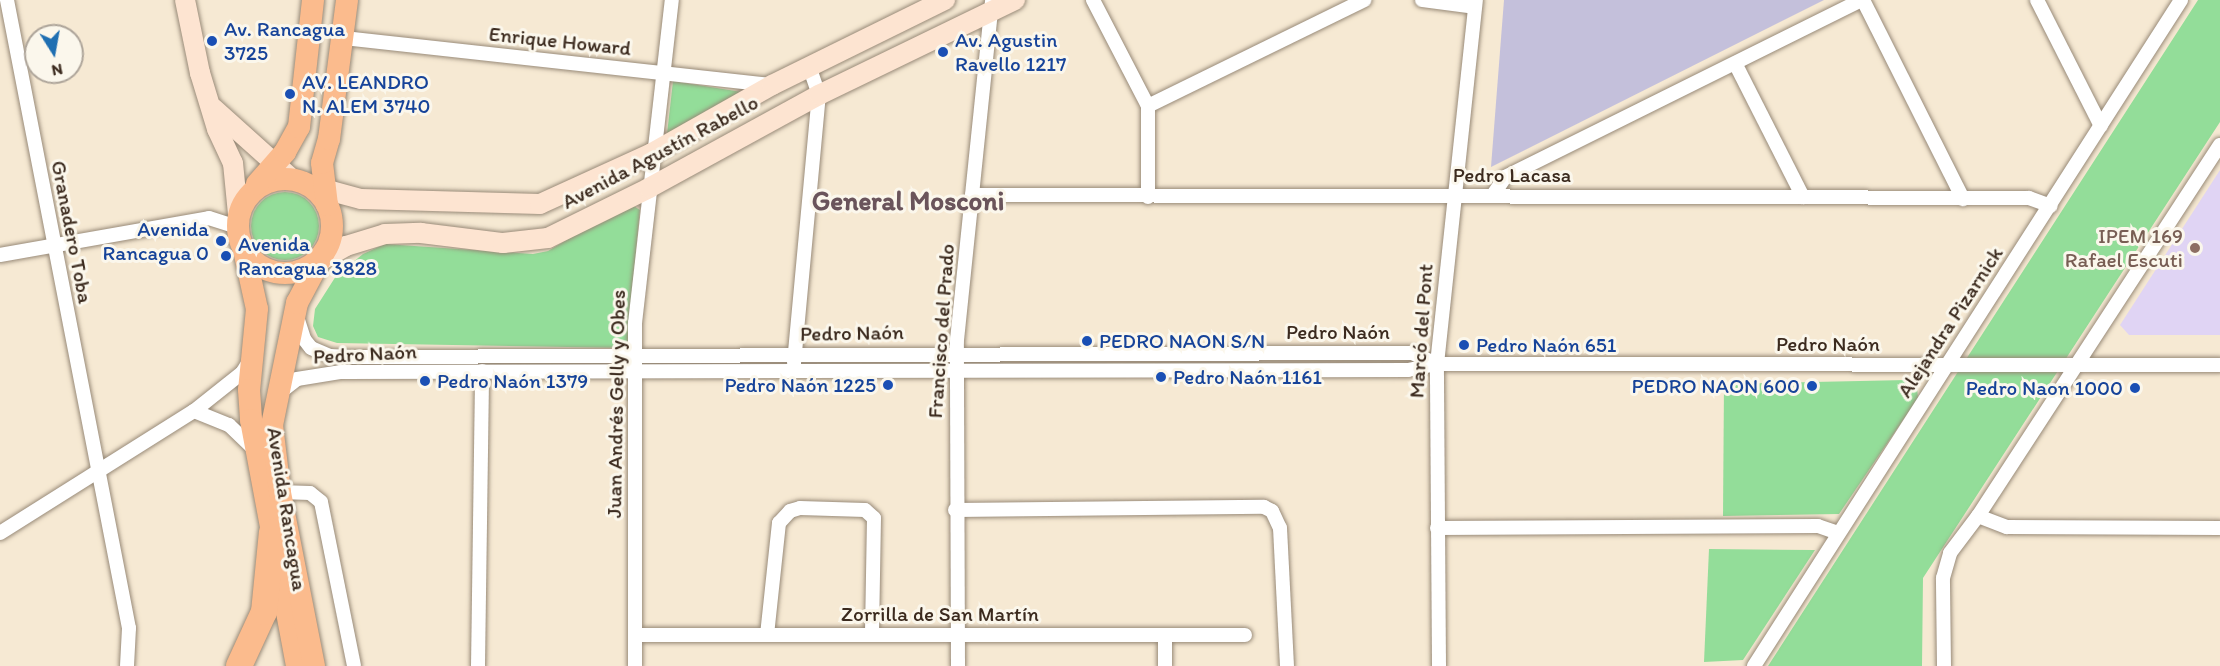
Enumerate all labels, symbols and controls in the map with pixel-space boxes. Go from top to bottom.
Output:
place label: Av. Rancagua 3725 [224,16,346,66]
street label: Enrique Howard [488,21,632,61]
north arrow [24,24,84,84]
place label: Av. Agustin Ravello 1217 [955,27,1066,77]
marker: Av. Rancagua 3725 [205,34,219,48]
marker: Av. Agustin Ravello 1217 [936,45,950,59]
text: N [50,60,64,81]
place label: AV. LEANDRO N. ALEM 3740 [302,69,431,119]
marker: AV. LEANDRO N. ALEM 3740 [283,87,297,101]
street label: Avenida Agustín Rabello [558,90,762,214]
street label: Granadero Toba [46,160,98,304]
street label: Pedro Lacasa [1453,162,1571,188]
district label: General Mosconi [812,185,1004,217]
place label: Avenida Rancagua 0 [103,216,209,266]
place label: IPEM 169 Rafael Escuti [2065,223,2183,273]
place label: Avenida Rancagua 3828 [238,231,377,281]
marker: Avenida Rancagua 0 [214,234,228,248]
marker: IPEM 169 Rafael Escuti [2188,241,2202,255]
street label: Francisco del Prado [922,242,960,420]
street label: Alejandra Pizarnick [1892,242,2008,402]
marker: Avenida Rancagua 3828 [219,249,233,263]
street label: Marcó del Pont [1404,263,1438,399]
street label: Juan Andrés Gelly y Obes [601,289,631,519]
street label: Pedro Naón [800,319,904,347]
street label: Pedro Naón [1286,319,1390,345]
place label: PEDRO NAON S/N [1099,328,1265,354]
street label: Pedro Naón [1776,331,1880,357]
place label: Pedro Naón 651 [1476,332,1617,358]
marker: PEDRO NAON S/N [1080,334,1094,348]
marker: Pedro Naón 651 [1457,338,1471,352]
street label: Pedro Naón [312,339,418,369]
place label: Pedro Naón 1161 [1173,364,1322,390]
place label: Pedro Naón 1379 [437,368,588,394]
marker: Pedro Naón 1161 [1154,370,1168,384]
place label: Pedro Naón 1225 [724,372,876,398]
place label: PEDRO NAON 600 [1632,373,1800,399]
marker: Pedro Naón 1379 [418,374,432,388]
place label: Pedro Naon 1000 [1966,375,2123,401]
marker: Pedro Naón 1225 [881,378,895,392]
marker: PEDRO NAON 600 [1805,379,1819,393]
marker: Pedro Naon 1000 [2128,381,2142,395]
street label: Avenida Rancagua [262,425,312,593]
street label: Zorrilla de San Martín [841,601,1039,627]

